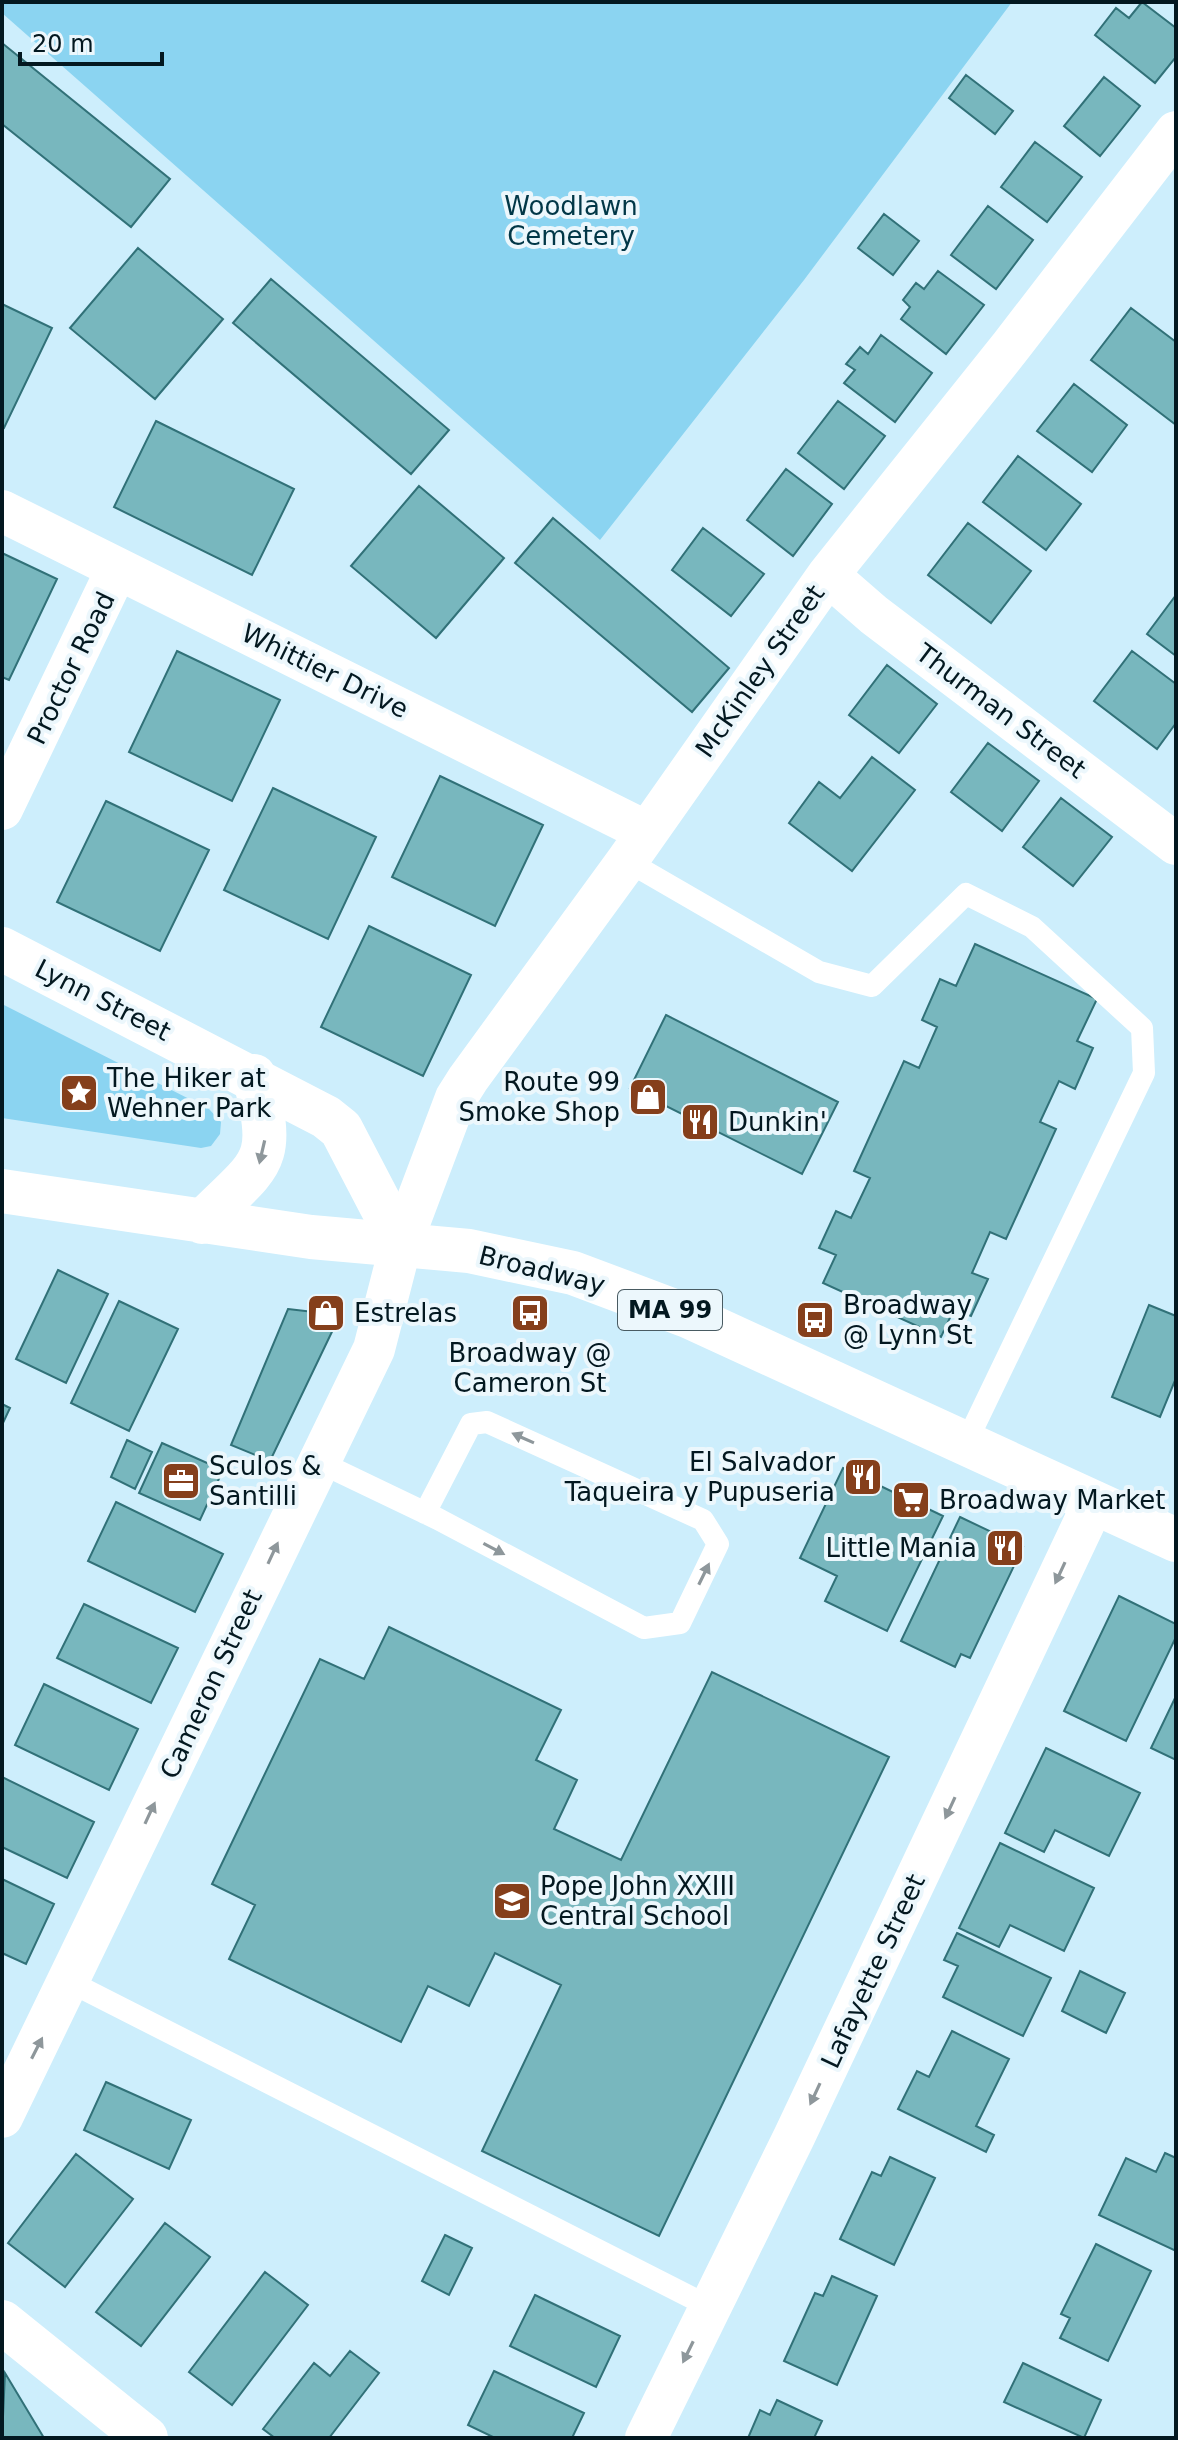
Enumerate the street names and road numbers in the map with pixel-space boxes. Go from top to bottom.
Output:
street label: McKinley Street [689,579,831,763]
street label: Proctor Road [21,587,121,749]
street label: Whittier Drive [237,618,413,724]
street label: Thurman Street [910,637,1092,784]
street label: Lynn Street [30,953,176,1047]
street label: Broadway [476,1240,608,1300]
road number: MA 99 [618,1290,722,1330]
street label: Cameron Street [154,1585,268,1783]
street label: Lafayette Street [815,1869,931,2073]

